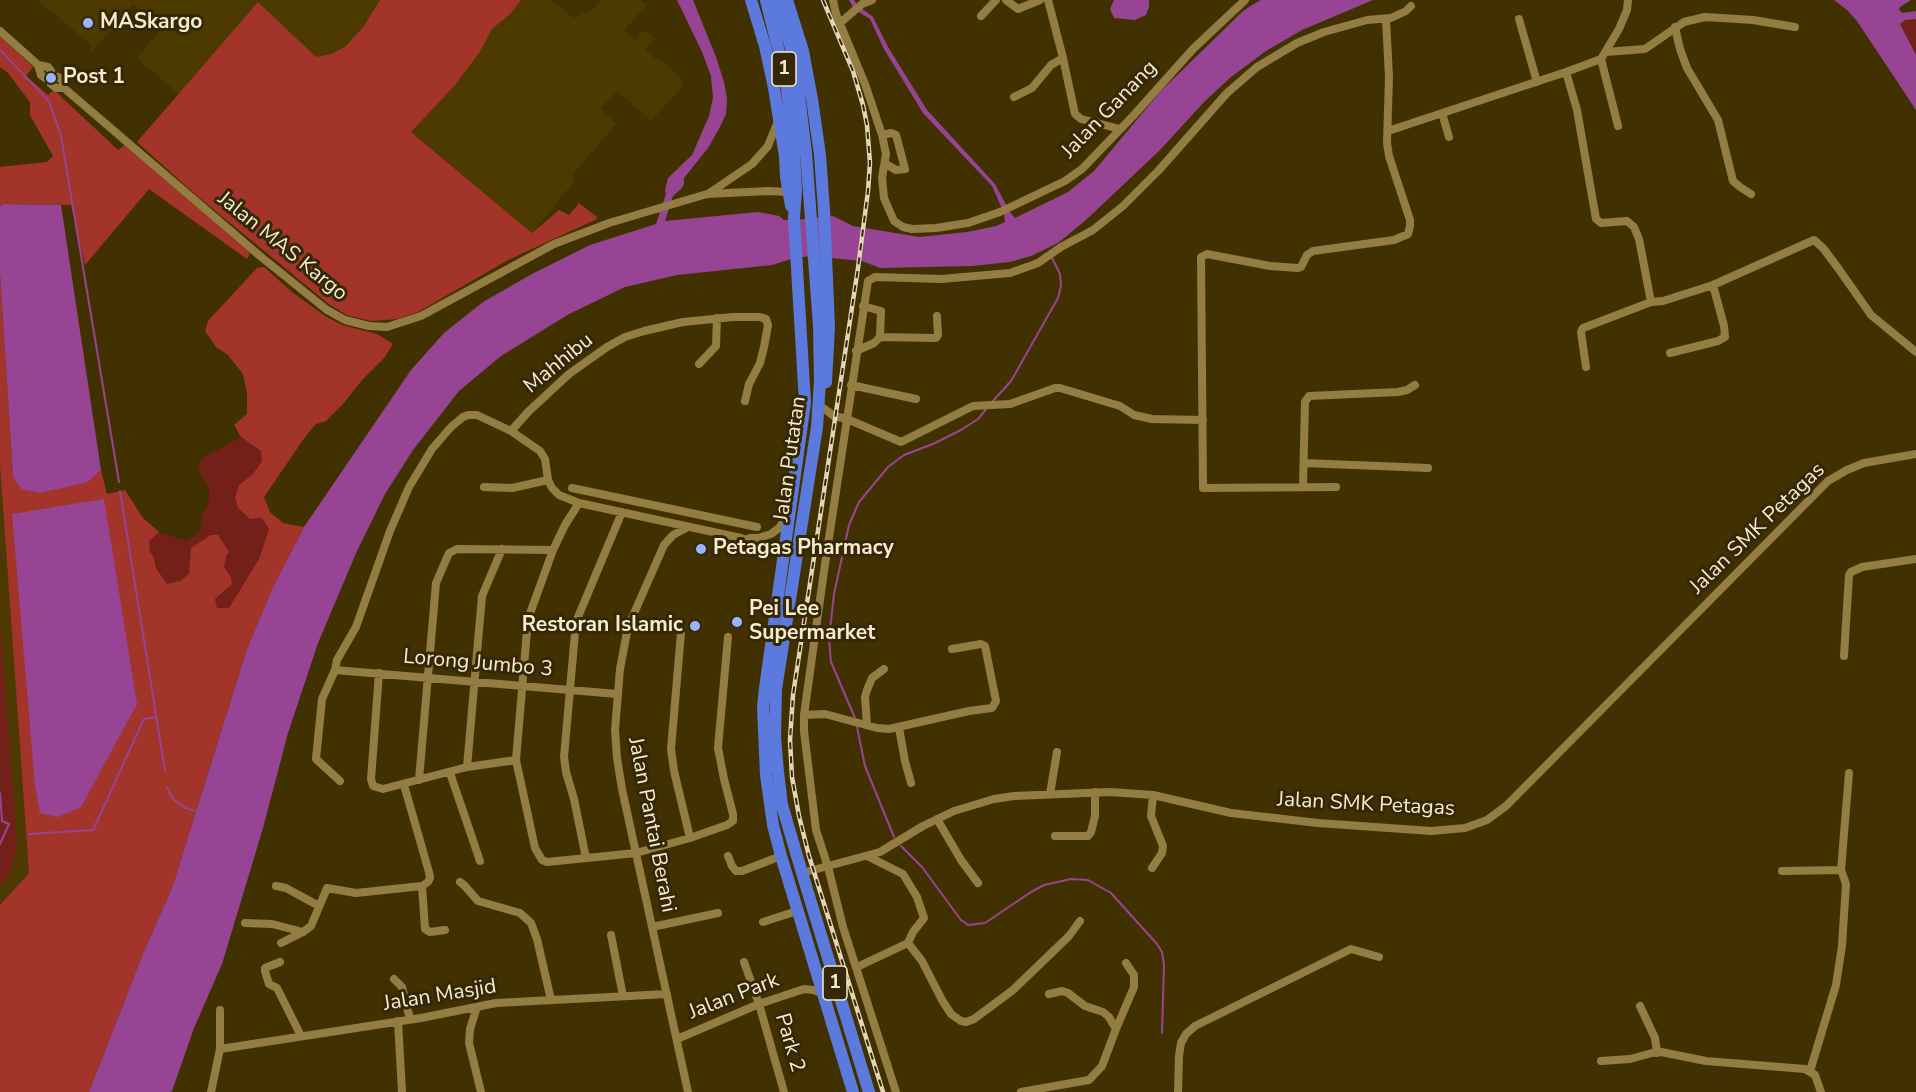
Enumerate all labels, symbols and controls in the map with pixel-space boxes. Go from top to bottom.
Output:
place label: MASkargo [100,10,202,36]
marker: MASkargo [81,16,95,30]
road number: 1 [772,52,796,86]
street label: Jalan Ganang [1057,56,1163,164]
place label: Post 1 [63,65,125,91]
marker: Post 1 [44,71,58,85]
street label: Jalan MAS Kargo [212,187,352,307]
street label: Mahhibu [519,328,599,400]
street label: Jalan Putatan [770,395,812,523]
street label: Jalan SMK Petagas [1685,458,1831,600]
place label: Petagas Pharmacy [713,536,894,562]
marker: Petagas Pharmacy [694,542,708,556]
place label: Pei Lee Supermarket [749,597,875,647]
place label: Restoran Islamic [522,613,683,639]
marker: Pei Lee Supermarket [730,615,744,629]
marker: Restoran Islamic [688,619,702,633]
street label: Lorong Jumbo 3 [402,645,554,683]
street label: Jalan Pantai Berahi [622,735,680,915]
street label: Jalan SMK Petagas [1276,788,1456,822]
road number: 1 [823,966,847,1000]
street label: Jalan Park [685,968,783,1026]
street label: Jalan Masjid [382,975,498,1017]
street label: Park 2 [769,1011,809,1075]

